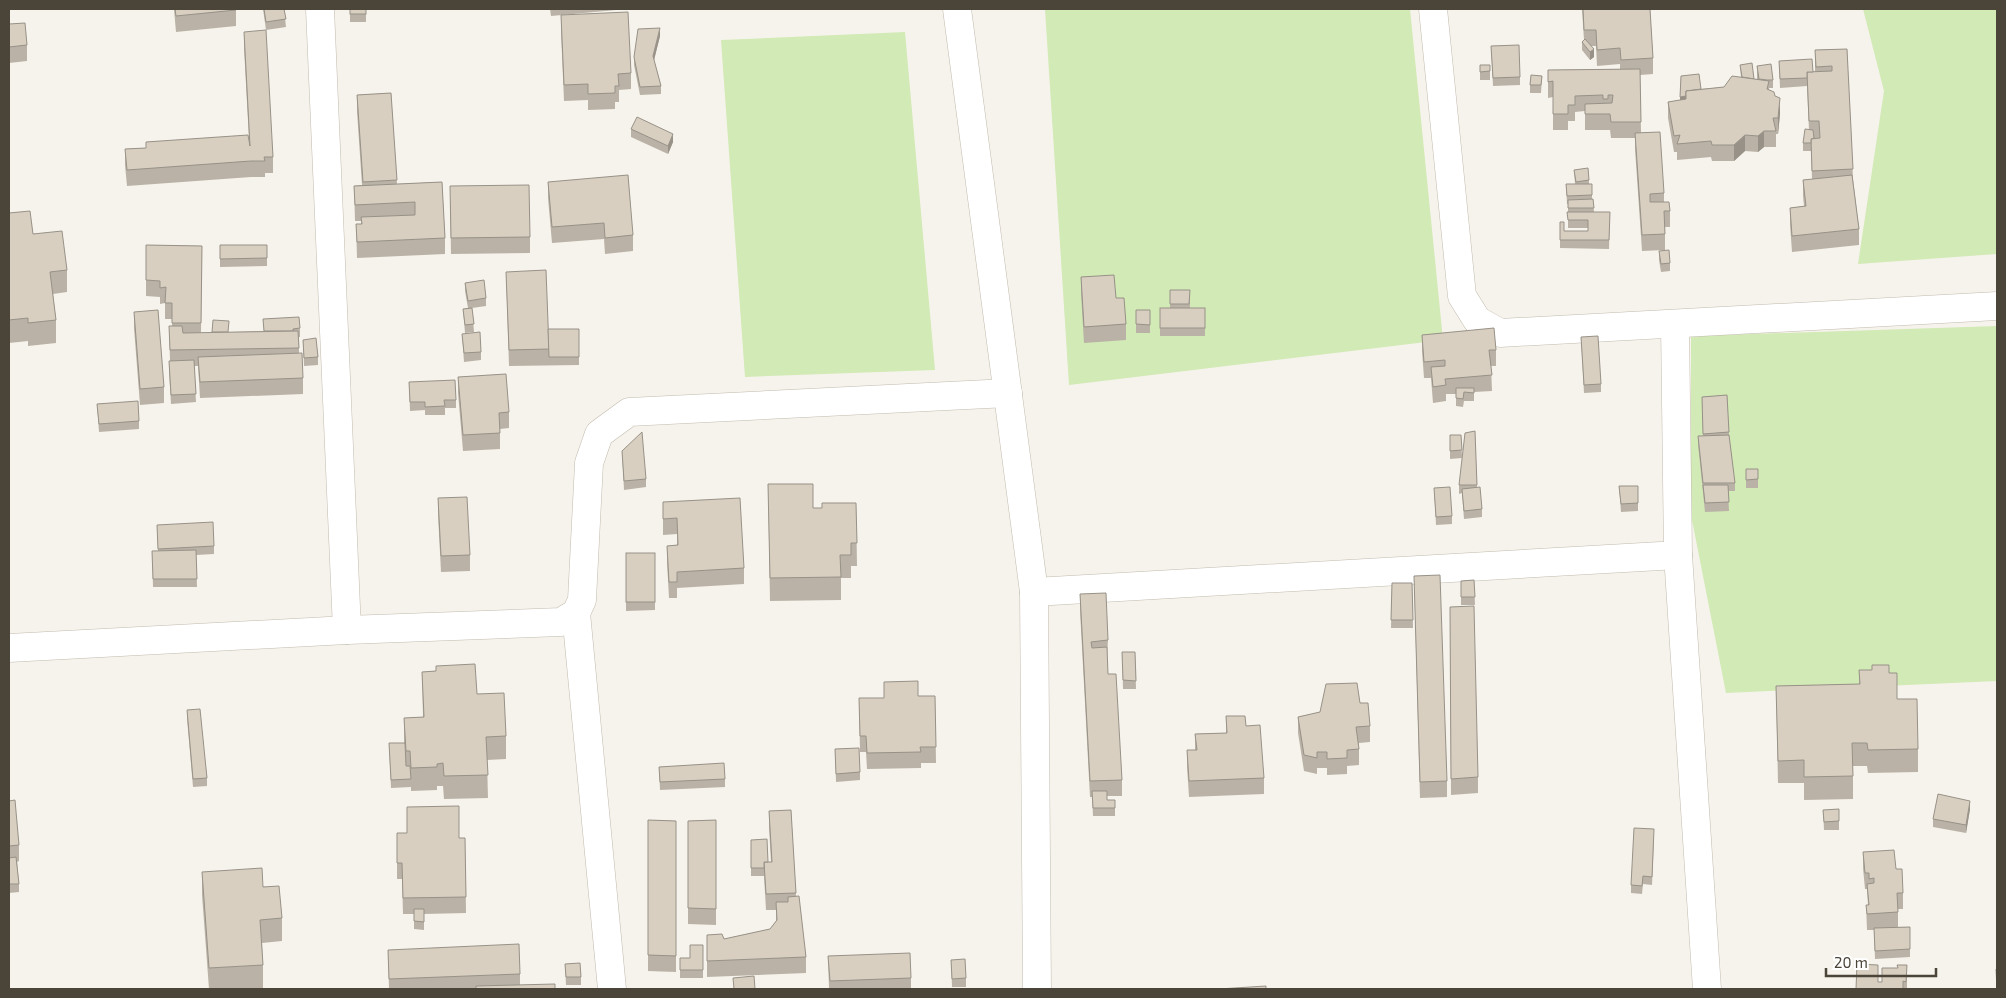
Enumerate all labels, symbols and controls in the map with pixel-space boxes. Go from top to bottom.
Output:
scale bar [1826,946,1936,978]
text: 20 m [1834,953,1868,971]

